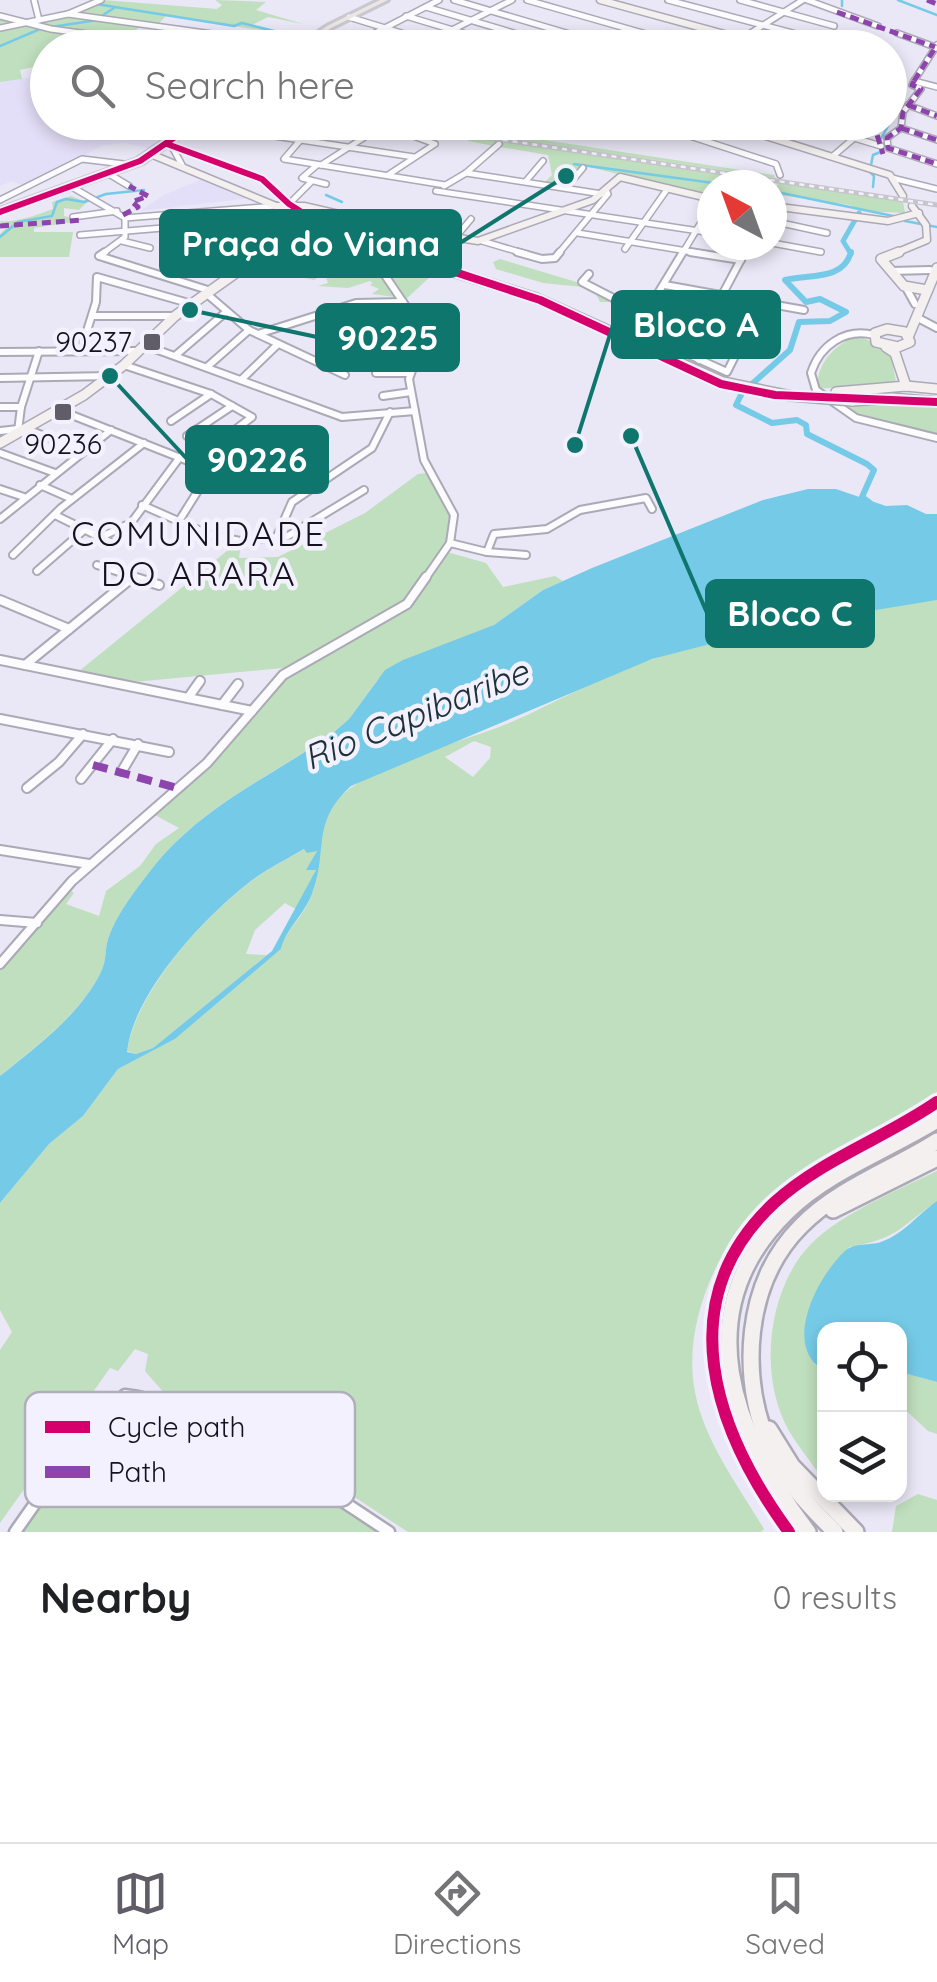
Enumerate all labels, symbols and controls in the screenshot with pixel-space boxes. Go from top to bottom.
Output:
search box [30,30,907,140]
icon: search [65,58,120,113]
text: Search here [145,61,355,109]
north arrow [697,170,787,260]
callout: Praça do Viana [161,211,460,276]
text: Praça do Viana [182,221,440,265]
callout: Bloco A [613,292,779,357]
text: Bloco A [633,302,760,346]
callout: 90225 [317,305,458,370]
text: 90225 [337,315,439,359]
place label: 90237 [55,324,132,359]
marker: 90237 [141,331,163,353]
marker: 90236 [52,401,74,423]
place label: 90236 [24,426,102,461]
callout: 90226 [187,427,327,492]
text: 90226 [207,437,307,481]
district label: COMUNIDADE DO ARARA [71,511,327,595]
callout: Bloco C [707,581,873,646]
text: Bloco C [727,591,853,635]
water label: Rio Capibaribe [297,648,536,779]
map controls [817,1322,907,1502]
button: locate [817,1322,907,1412]
legend [25,1392,355,1507]
text: Cycle path [108,1409,246,1444]
button: layers [817,1412,907,1502]
text: Path [108,1454,167,1489]
text: Nearby [40,1571,191,1624]
text: 0 results [773,1577,897,1617]
tab: Map [112,1866,169,1961]
tab: Directions [393,1866,521,1961]
tab: Saved [745,1866,825,1961]

